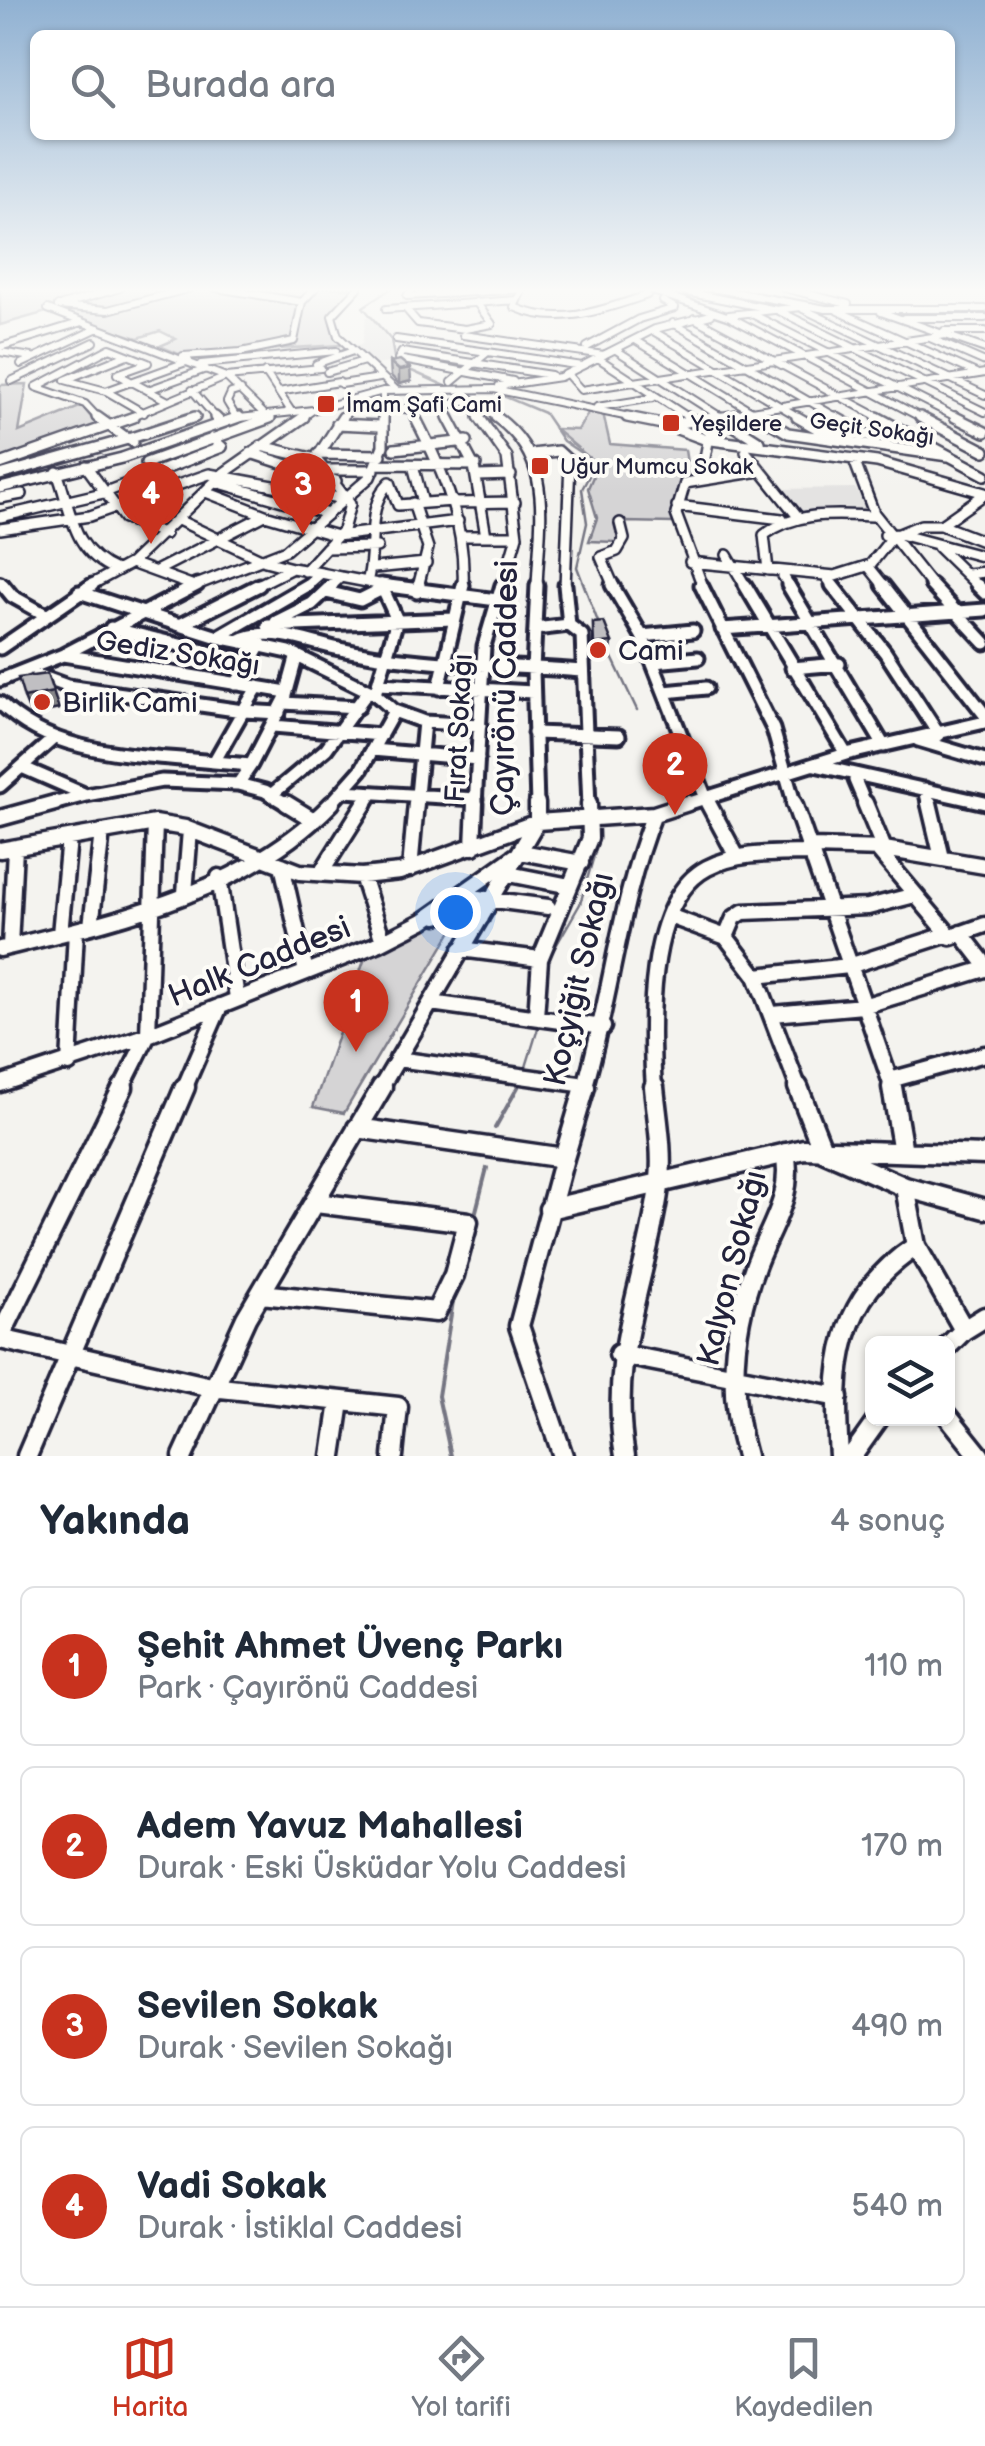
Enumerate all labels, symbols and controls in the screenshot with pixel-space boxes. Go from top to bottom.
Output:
search box [30,30,955,140]
icon: search [65,58,120,113]
text: Burada ara [145,63,336,108]
place label: İmam Şafi Cami [346,392,502,419]
marker: İmam Şafi Cami [315,393,337,415]
street label: Geçit Sokağı [808,407,936,452]
place label: Yeşildere [690,411,782,438]
marker: Yeşildere [660,412,682,434]
pin: 3 [270,452,336,535]
place label: Uğur Mumcu Sokak [560,454,753,481]
marker: Uğur Mumcu Sokak [529,455,551,477]
pin: 4 [118,462,184,544]
street label: Çayırönü Caddesi [484,560,527,817]
street label: Gediz Sokağı [93,624,262,683]
place label: Cami [618,635,684,668]
marker: Cami [587,639,609,661]
street label: Fırat Sokağı [439,653,480,803]
place label: Birlik Cami [62,687,198,720]
marker: Birlik Cami [31,691,53,713]
pin: 2 [642,732,708,815]
street label: Koçyiğit Sokağı [536,869,623,1090]
your location [430,887,481,938]
street label: Halk Caddesi [163,908,356,1017]
pin: 1 [324,970,388,1052]
street label: Kalyon Sokağı [689,1167,776,1370]
map controls [865,1336,955,1426]
button: layers [865,1336,955,1426]
text: Yakında [40,1496,190,1547]
text: 4 sonuç [830,1502,945,1541]
text: Şehit Ahmet Üvenç Parkı [137,1624,563,1669]
text: 1 [68,1647,81,1686]
text: 110 m [864,1647,943,1686]
text: Park · Çayırönü Caddesi [137,1669,478,1708]
text: Adem Yavuz Mahallesi [137,1804,523,1849]
text: 2 [65,1827,84,1866]
text: 170 m [861,1827,943,1866]
text: Durak · Eski Üsküdar Yolu Caddesi [137,1849,627,1888]
text: Sevilen Sokak [137,1984,378,2029]
text: 3 [65,2007,84,2046]
text: 490 m [851,2007,943,2046]
text: Durak · Sevilen Sokağı [137,2029,453,2068]
text: Vadi Sokak [137,2164,327,2209]
text: 4 [65,2187,84,2226]
text: 540 m [851,2187,943,2226]
text: Durak · İstiklal Caddesi [137,2209,463,2248]
tab: Harita [112,2331,188,2424]
tab: Yol tarifi [412,2331,511,2424]
tab: Kaydedilen [734,2331,873,2424]

